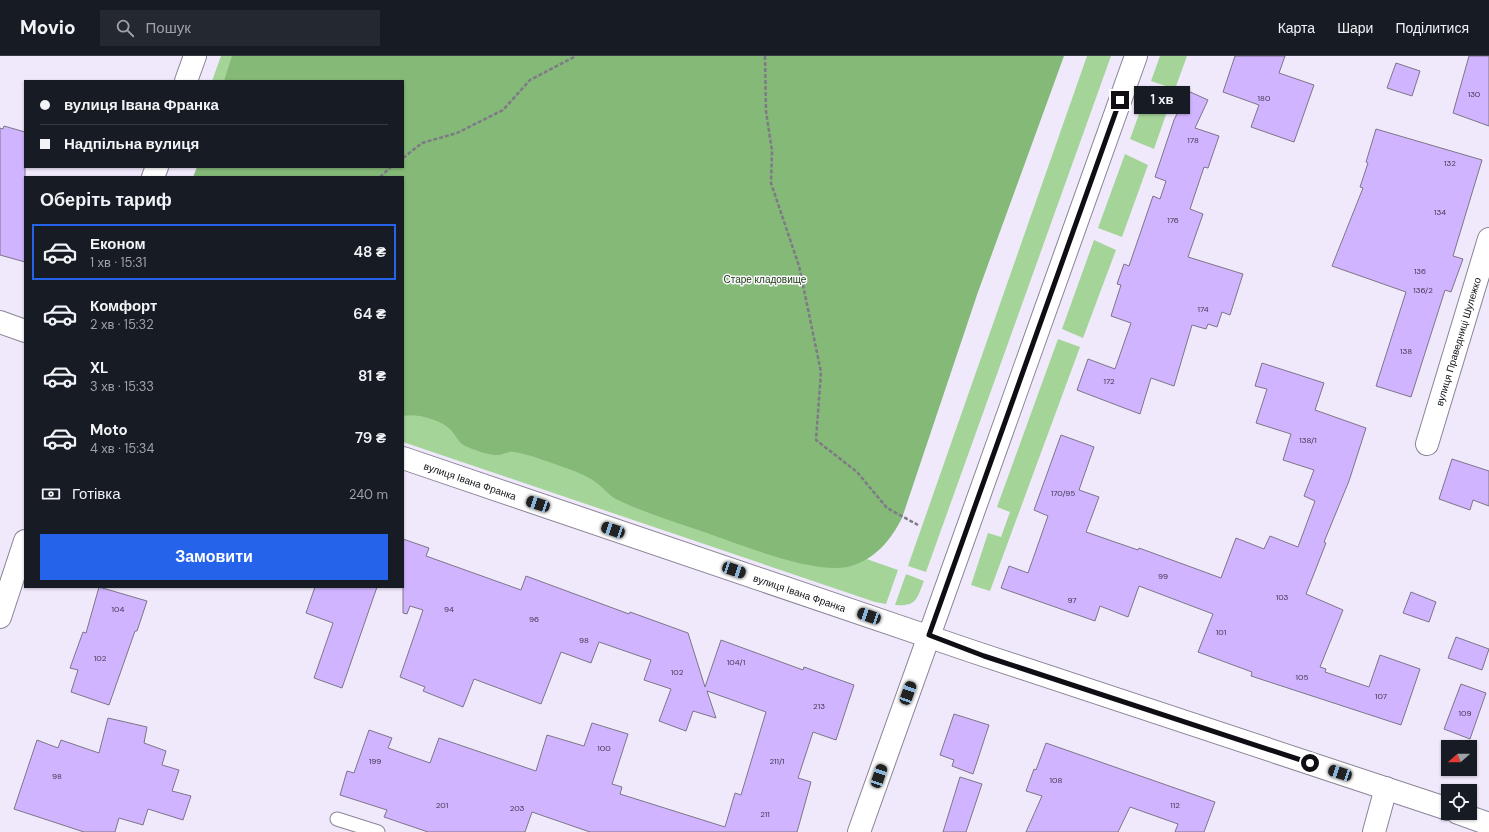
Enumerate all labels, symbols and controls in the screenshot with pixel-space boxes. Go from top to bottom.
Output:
search box [100,10,380,46]
text: Movio [20,15,76,40]
icon: search [114,17,136,39]
text: Пошук [146,18,191,38]
text: Карта [1278,19,1315,37]
text: Шари [1337,19,1373,37]
text: Поділитися [1395,19,1469,37]
callout: 1 хв [1134,86,1190,114]
house number: 130 [1468,89,1481,99]
route end [1111,91,1129,109]
text: 1 хв [1151,91,1173,108]
house number: 180 [1258,93,1271,103]
text: вулиця Івана Франка [64,95,219,115]
text: Надпільна вулиця [64,134,199,154]
house number: 178 [1187,135,1199,145]
house number: 132 [1444,158,1456,168]
text: Оберіть тариф [40,188,172,212]
house number: 134 [1434,207,1446,217]
house number: 176 [1167,215,1179,225]
icon: car [42,234,78,270]
text: Економ [90,234,146,254]
text: 48 ₴ [353,242,386,262]
text: 1 хв · 15:31 [90,254,147,271]
house number: 136 [1414,266,1426,276]
park label: Старе кладовище [724,273,807,286]
street label: вулиця Праведниці Шулежко [1433,275,1484,408]
house number: 136/2 [1413,285,1433,295]
icon: car [42,296,78,332]
text: Комфорт [90,296,157,316]
text: 64 ₴ [353,304,386,324]
house number: 174 [1197,304,1209,314]
text: 2 хв · 15:32 [90,316,154,333]
house number: 138 [1400,346,1412,356]
icon: car [42,358,78,394]
text: XL [90,358,108,378]
text: 81 ₴ [358,366,386,386]
house number: 172 [1103,376,1115,386]
text: 3 хв · 15:33 [90,378,154,395]
icon: car [42,420,78,456]
text: Moto [90,420,128,440]
text: 79 ₴ [355,428,386,448]
house number: 138/1 [1299,435,1317,445]
text: 4 хв · 15:34 [90,440,154,457]
street label: вулиця Івана Франка [422,460,518,503]
icon: cash [40,483,62,505]
text: Готівка [72,484,121,504]
text: 240 m [349,486,388,503]
house number: 170/95 [1051,488,1075,498]
car [525,495,551,513]
car [600,520,626,540]
button: Замовити [40,534,388,580]
car [721,560,747,580]
house number: 99 [1158,571,1168,581]
street label: вулиця Івана Франка [752,572,848,615]
house number: 103 [1276,592,1289,602]
house number: 97 [1067,595,1077,605]
house number: 104 [112,604,125,614]
house number: 94 [444,604,454,614]
car [856,606,882,626]
house number: 96 [529,614,539,624]
house number: 101 [1216,627,1226,637]
house number: 98 [579,635,589,645]
house number: 102 [94,653,107,663]
house number: 104/1 [727,657,745,667]
house number: 102 [671,667,684,677]
house number: 105 [1296,672,1309,682]
car [898,680,918,706]
house number: 107 [1375,691,1387,701]
house number: 213 [813,701,825,711]
house number: 109 [1459,708,1472,718]
north arrow [1441,740,1477,776]
map controls [1441,740,1477,820]
house number: 100 [597,743,611,753]
route start [1301,754,1319,772]
house number: 199 [369,756,381,766]
house number: 211/1 [769,756,785,766]
car [869,763,889,789]
car [1327,764,1353,782]
house number: 98 [52,771,62,781]
house number: 108 [1050,775,1063,785]
button: locate [1441,784,1477,820]
house number: 201 [436,800,448,810]
house number: 112 [1170,800,1180,810]
house number: 203 [510,803,525,813]
house number: 211 [760,809,770,819]

